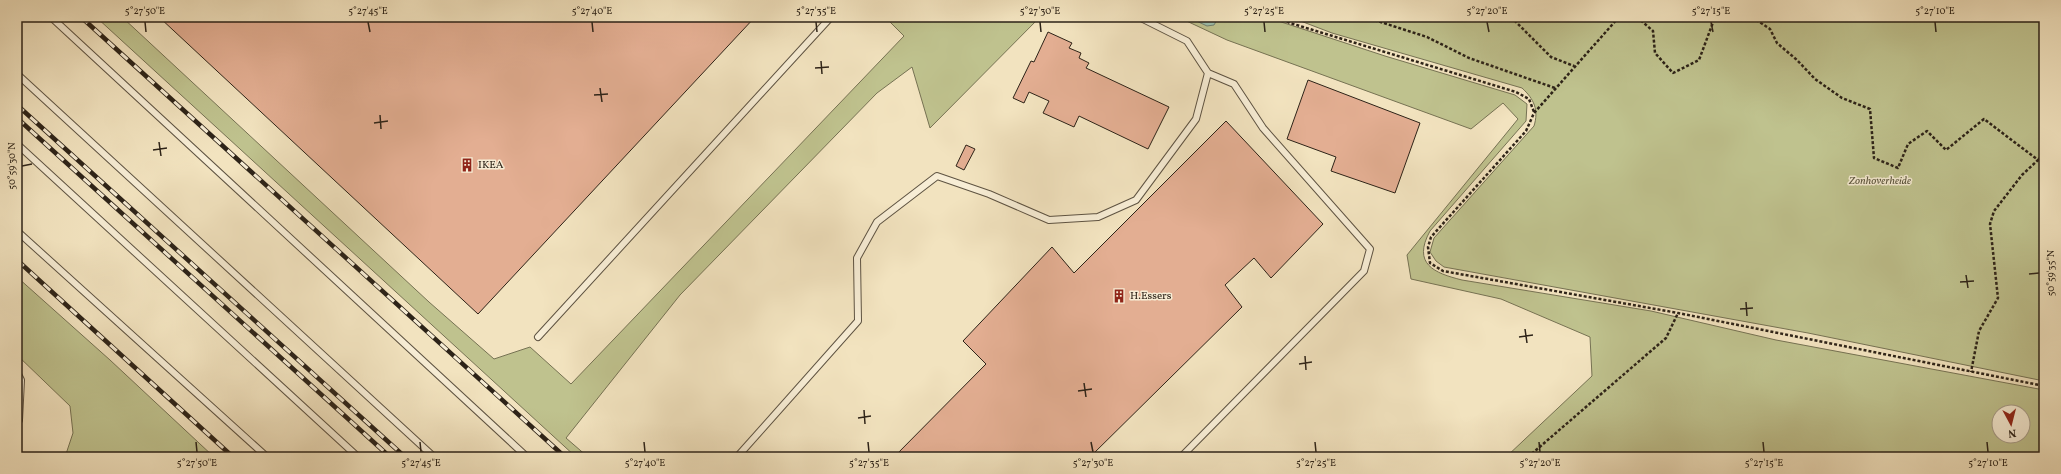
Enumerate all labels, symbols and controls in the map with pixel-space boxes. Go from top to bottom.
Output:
text: 5°27'50"E [125,4,165,18]
text: 5°27'45"E [348,4,388,18]
text: 5°27'40"E [572,4,612,18]
text: 5°27'35"E [796,4,836,18]
text: 5°27'30"E [1020,4,1060,18]
text: 5°27'25"E [1244,4,1284,18]
text: 5°27'20"E [1467,4,1507,18]
text: 5°27'15"E [1692,4,1730,18]
text: 5°27'10"E [1915,4,1955,18]
text: 50°59'30"N [5,142,19,190]
building icon: IKEA [459,157,475,173]
place label: IKEA [478,158,504,173]
park label: Zonhoverheide [1848,174,1911,189]
text: 50°59'35"N [2044,249,2058,296]
building icon: H.Essers [1111,288,1127,304]
place label: H.Essers [1130,289,1172,304]
north arrow [1991,404,2031,444]
text: N [2007,425,2017,440]
text: 5°27'50"E [177,456,217,470]
text: 5°27'45"E [401,456,441,470]
text: 5°27'40"E [625,456,665,470]
text: 5°27'35"E [849,456,889,470]
text: 5°27'30"E [1073,456,1113,470]
text: 5°27'25"E [1296,456,1336,470]
text: 5°27'20"E [1520,456,1560,470]
text: 5°27'15"E [1745,456,1783,470]
text: 5°27'10"E [1968,456,2008,470]

